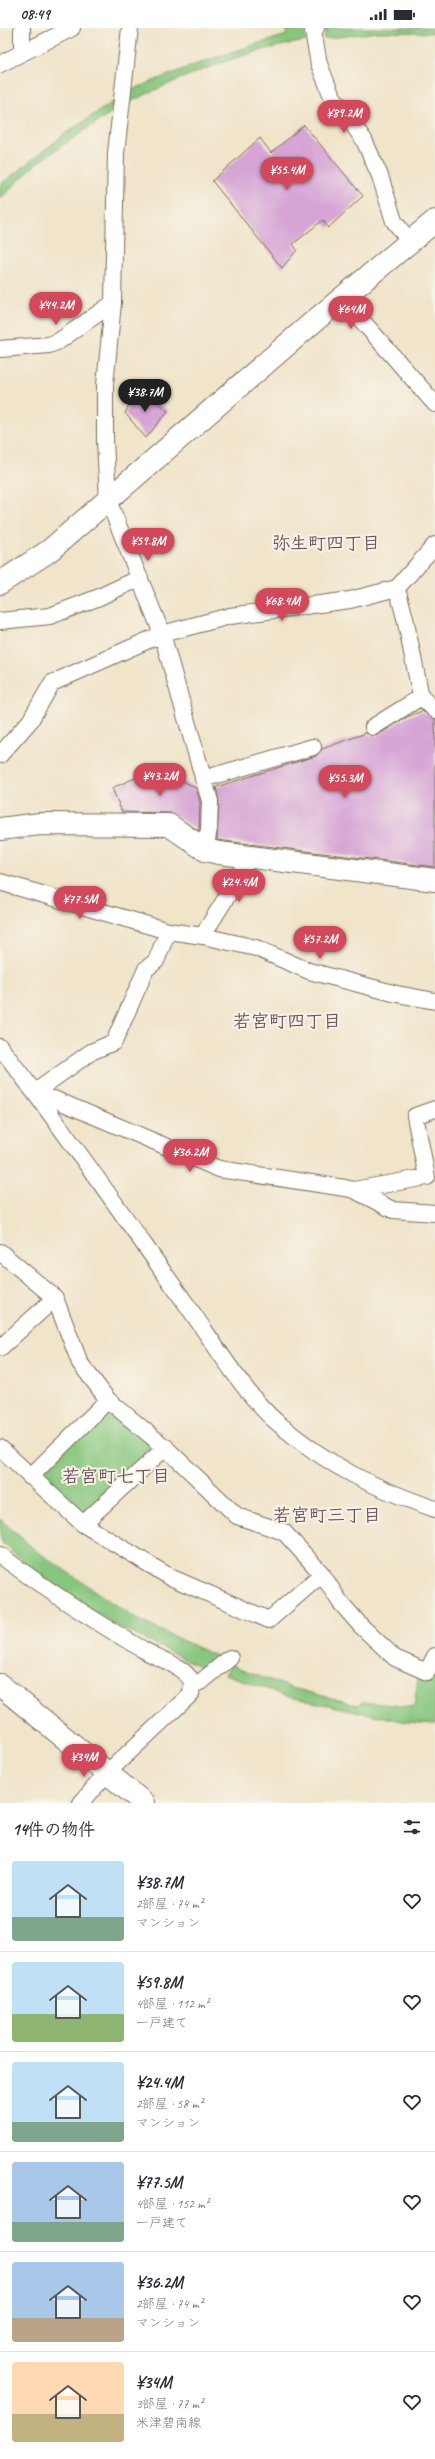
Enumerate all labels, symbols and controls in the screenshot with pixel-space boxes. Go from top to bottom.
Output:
text: 08:49 [20,5,50,24]
pin: ¥89.2M [311,100,377,134]
text: ¥89.2M [326,105,362,121]
pin: ¥55.4M [254,157,320,191]
text: ¥55.4M [269,162,305,178]
pin: ¥44.2M [23,292,89,326]
pin: ¥64M [327,296,375,330]
text: ¥44.2M [38,297,74,313]
text: ¥64M [337,301,365,317]
pin: ¥38.7M [112,379,178,413]
text: ¥38.7M [127,384,163,400]
pin: ¥59.8M [115,528,181,562]
district label: 弥生町四丁目 [272,532,380,554]
text: ¥59.8M [130,533,166,549]
pin: ¥68.4M [249,588,315,622]
text: ¥68.4M [264,593,300,609]
pin: ¥43.2M [127,763,193,797]
pin: ¥55.3M [312,765,378,799]
text: ¥43.2M [142,768,178,784]
text: ¥55.3M [327,770,363,786]
pin: ¥24.4M [206,869,272,903]
text: ¥24.4M [221,874,257,890]
pin: ¥77.5M [47,886,113,920]
text: ¥77.5M [62,891,98,907]
pin: ¥57.2M [287,926,353,960]
text: ¥57.2M [302,931,338,947]
district label: 若宮町四丁目 [233,1010,341,1032]
pin: ¥36.2M [157,1139,223,1173]
text: ¥36.2M [172,1144,208,1160]
district label: 若宮町七丁目 [62,1465,170,1487]
district label: 若宮町三丁目 [273,1504,381,1526]
pin: ¥34M [60,1744,108,1778]
text: ¥34M [70,1749,98,1765]
icon: filters [401,1816,423,1838]
text: 14件の物件 [12,1819,95,1840]
text: ¥38.7M [136,1872,182,1893]
icon: home [44,1877,92,1925]
icon: heart [401,1890,423,1912]
text: 2部屋 · 74 m² [136,1896,203,1912]
text: マンション [136,1915,200,1931]
text: ¥59.8M [136,1972,182,1993]
icon: home [44,1978,92,2026]
icon: heart [401,1991,423,2013]
text: 4部屋 · 112 m² [136,1996,209,2012]
text: 一戸建て [136,2015,188,2031]
text: ¥24.4M [136,2072,182,2093]
icon: home [44,2078,92,2126]
icon: heart [401,2091,423,2113]
text: 2部屋 · 58 m² [136,2096,203,2112]
text: マンション [136,2115,200,2131]
text: ¥77.5M [136,2172,182,2193]
icon: home [44,2178,92,2226]
icon: heart [401,2191,423,2213]
text: 4部屋 · 152 m² [136,2196,209,2212]
text: 一戸建て [136,2215,188,2231]
text: ¥36.2M [136,2272,183,2293]
icon: home [44,2278,92,2326]
icon: heart [401,2291,423,2313]
text: 2部屋 · 74 m² [136,2296,203,2312]
text: マンション [136,2315,200,2331]
text: ¥34M [136,2372,171,2393]
icon: home [44,2378,92,2426]
icon: heart [401,2391,423,2413]
text: 3部屋 · 77 m² [136,2396,203,2412]
text: 米津碧南線 [136,2415,201,2431]

